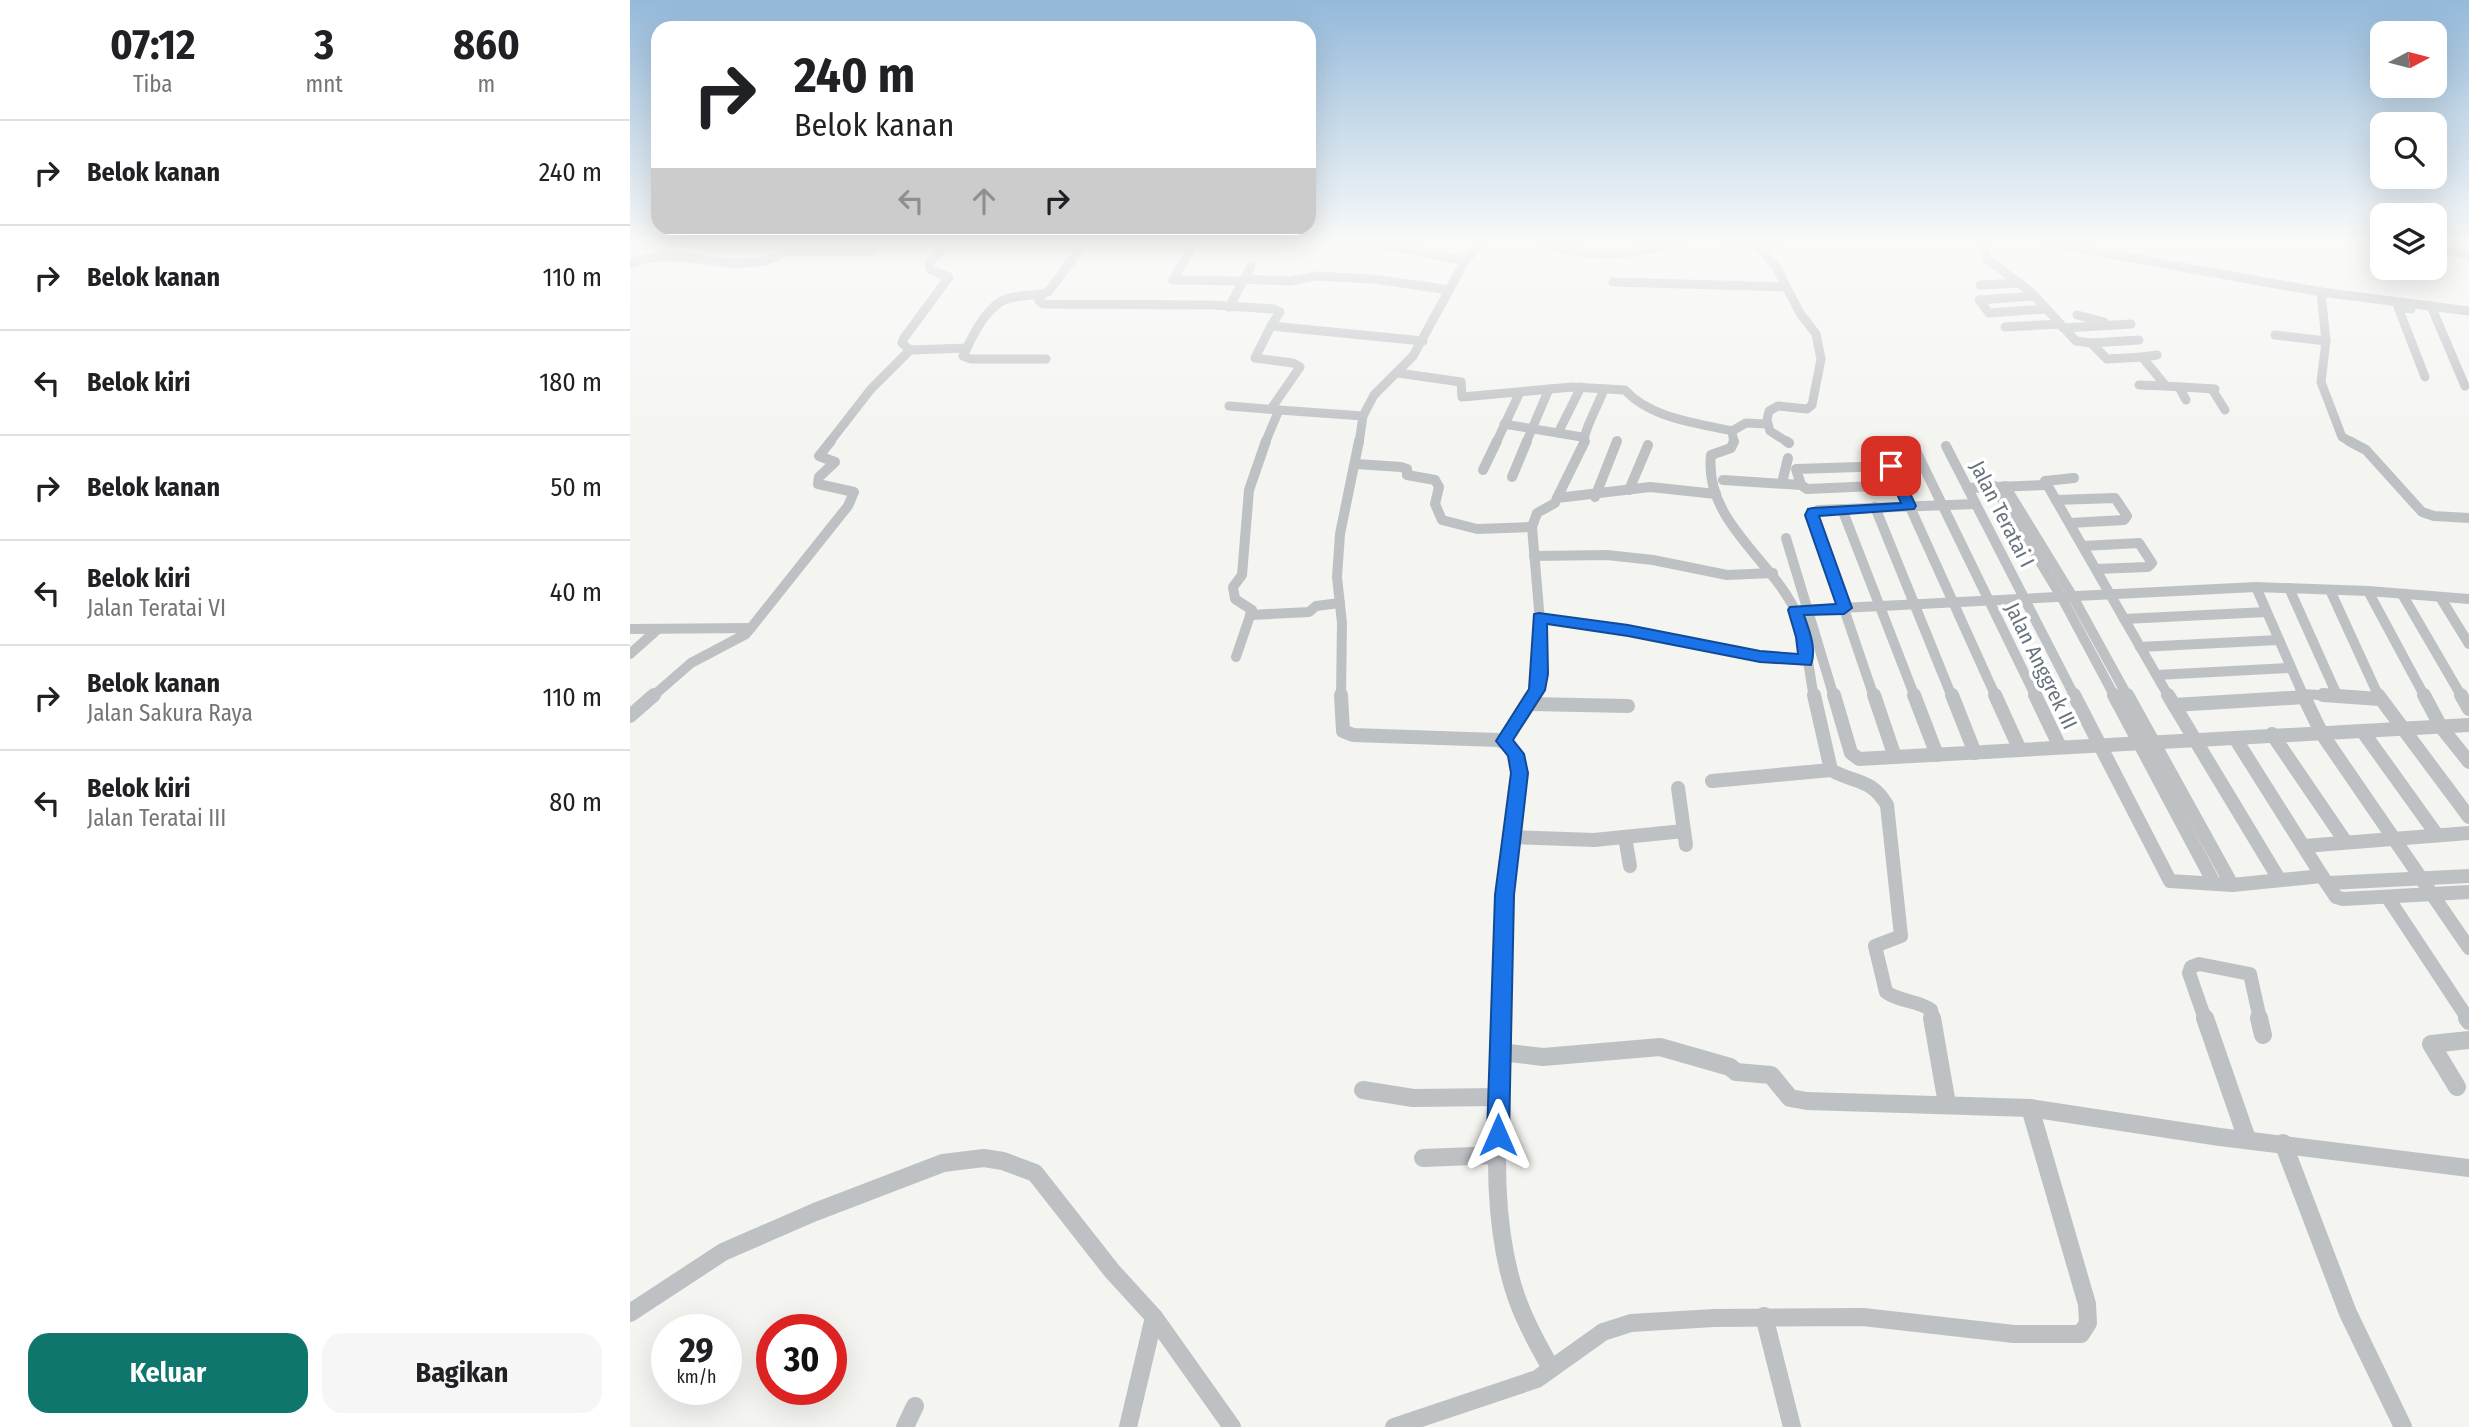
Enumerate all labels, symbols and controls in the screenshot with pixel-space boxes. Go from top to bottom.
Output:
text: 07:12 [110,20,196,70]
text: 3 [314,20,334,70]
text: 860 [453,20,520,70]
north arrow [2370,21,2446,98]
map controls [2370,21,2447,280]
text: 240 m [794,46,915,105]
icon: right [679,49,770,140]
text: Tiba [133,70,173,98]
text: mnt [306,70,343,98]
text: m [478,70,495,98]
text: Belok kanan [794,106,954,144]
button: search [2370,112,2447,189]
icon: right [28,154,66,192]
text: Belok kanan [87,157,220,188]
text: 240 m [539,157,602,188]
icon: left [892,182,930,220]
icon: ahead [965,182,1003,220]
icon: right [1038,182,1076,220]
button: layers [2370,203,2447,280]
icon: right [28,259,66,297]
text: Belok kanan [87,262,220,293]
text: 110 m [542,262,602,293]
icon: left [28,364,66,402]
text: Belok kiri [87,367,190,398]
text: 180 m [539,367,602,398]
pin [1861,436,1921,496]
icon: arrive [1872,447,1910,485]
street label: Jalan Teratai I [1964,456,2040,572]
icon: right [28,469,66,507]
text: Belok kanan [87,472,220,503]
text: 50 m [550,472,602,503]
text: Belok kiri [87,563,190,594]
icon: left [28,574,66,612]
text: 40 m [550,577,602,608]
text: Jalan Teratai VI [87,594,226,622]
street label: Jalan Anggrek III [1999,598,2083,734]
text: Belok kanan [87,668,220,699]
icon: right [28,679,66,717]
text: 110 m [542,682,602,713]
text: Jalan Sakura Raya [87,699,253,727]
text: Belok kiri [87,773,190,804]
icon: left [28,784,66,822]
text: 80 m [549,787,602,818]
text: Jalan Teratai III [87,804,226,832]
position arrow [1461,1098,1535,1172]
speed limit sign: 30 [756,1314,847,1405]
text: 29 [679,1329,714,1371]
button: Keluar [28,1333,308,1413]
button: Bagikan [322,1333,602,1413]
text: km/h [676,1366,717,1388]

